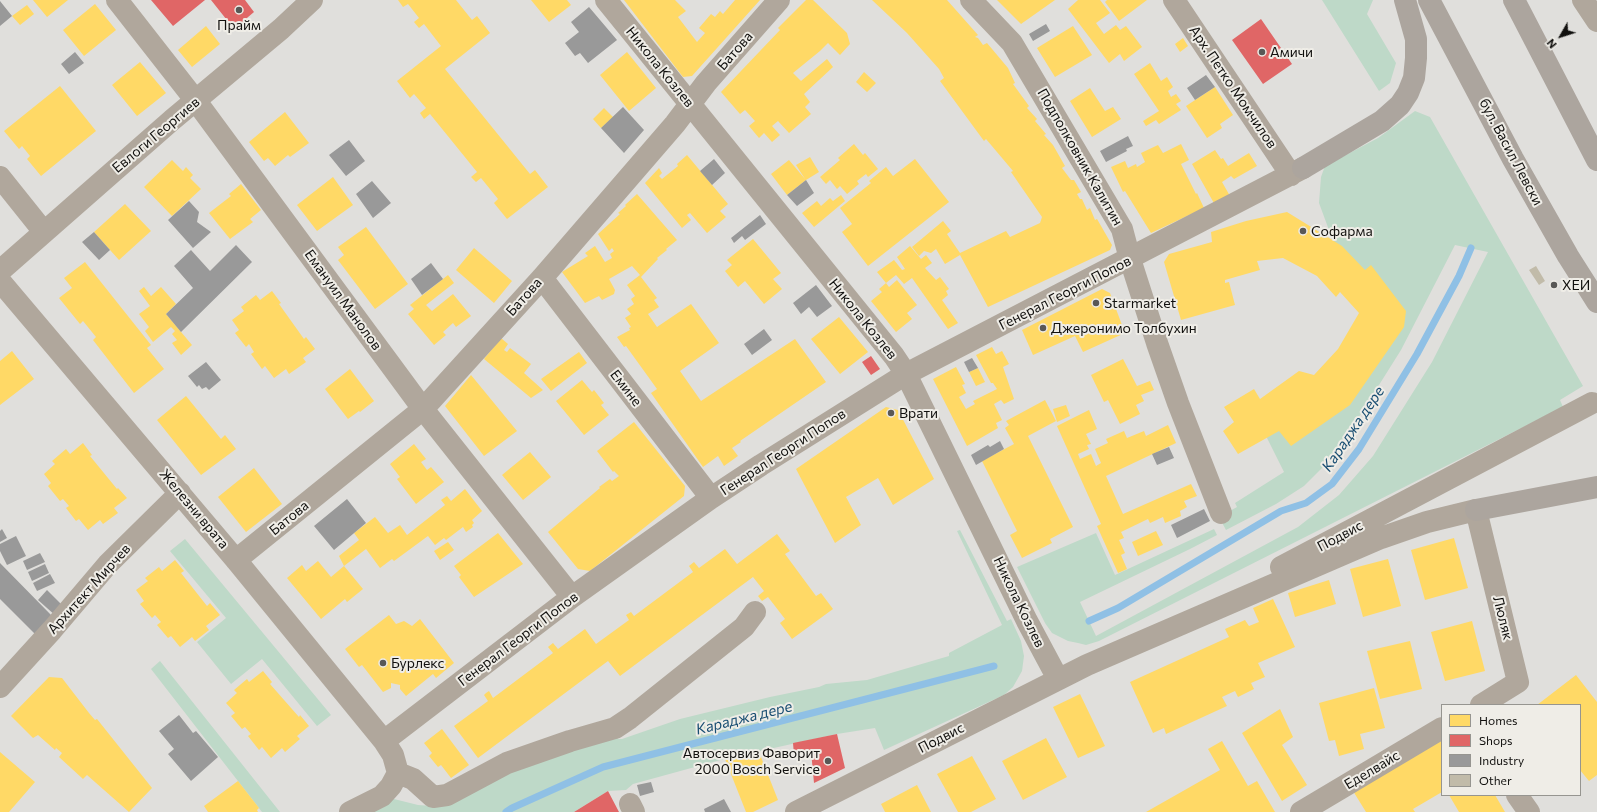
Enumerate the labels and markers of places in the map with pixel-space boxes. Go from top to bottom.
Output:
marker: Прайм [234,5,244,15]
place label: Прайм [217,17,261,33]
place label: Амичи [1270,44,1313,60]
marker: Амичи [1257,47,1267,57]
place label: Софарма [1311,223,1373,239]
marker: Софарма [1298,226,1308,236]
place label: ХЕИ [1562,277,1590,293]
marker: ХЕИ [1549,280,1559,290]
place label: Starmarket [1104,295,1176,311]
marker: Starmarket [1091,298,1101,308]
place label: Джеронимо Толбухин [1051,320,1197,336]
marker: Джеронимо Толбухин [1038,323,1048,333]
place label: Врати [899,405,938,421]
marker: Врати [886,408,896,418]
place label: Бурлекс [391,655,444,671]
marker: Бурлекс [378,658,388,668]
place label: Автосервиз Фаворит 2000 Bosch Service [683,745,820,778]
marker: Автосервиз Фаворит 2000 Bosch Service [823,756,833,766]

